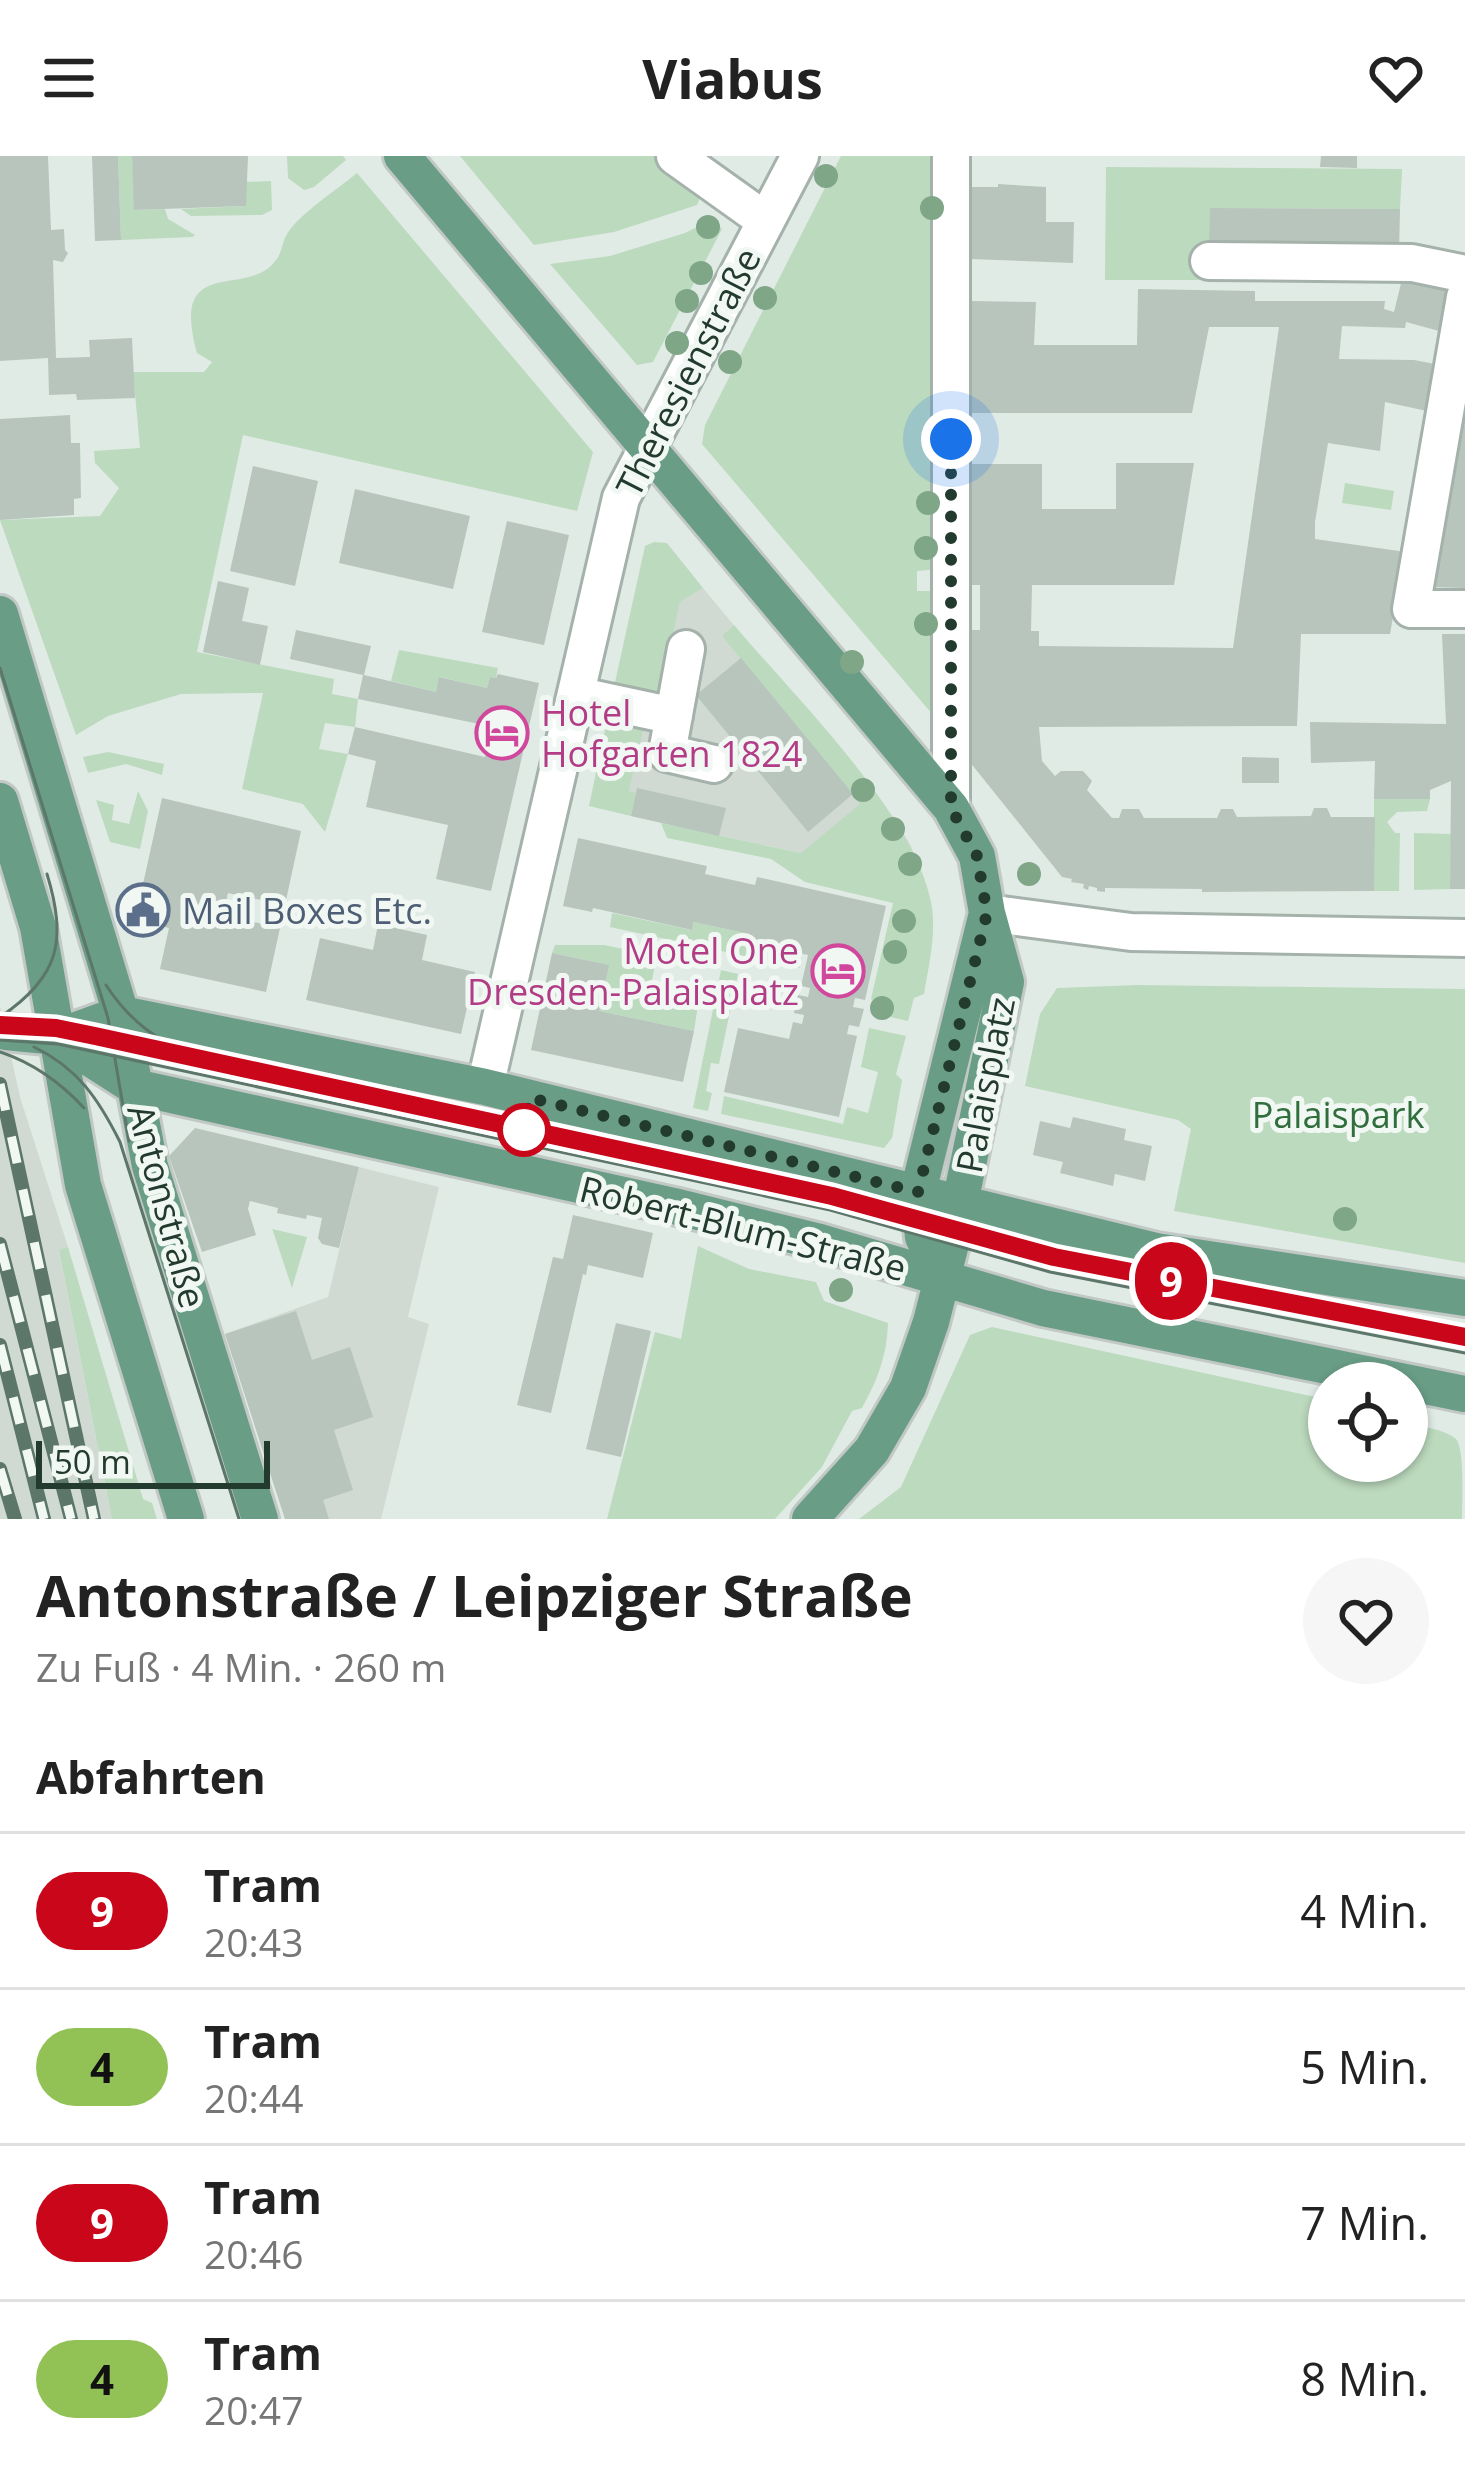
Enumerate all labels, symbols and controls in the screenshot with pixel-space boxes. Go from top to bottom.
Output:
text: Viabus [642,41,823,115]
icon: menu [36,45,102,111]
icon: heart [1363,45,1429,111]
street label: Theresienstraße [604,239,772,505]
your location [921,409,981,469]
place label: Hotel Hofgarten 1824 [541,688,802,778]
hotel icon: Hotel Hofgarten 1824 [474,705,530,761]
public building icon: Mail Boxes Etc. [115,882,171,938]
place label: Mail Boxes Etc. [182,886,432,935]
place label: Motel One Dresden-Palaisplatz [467,926,799,1016]
hotel icon: Motel One Dresden-Palaisplatz [810,943,866,999]
street label: Palaisplatz [944,993,1026,1177]
park label: Palaispark [1252,1090,1424,1139]
street label: Antonstraße [116,1099,218,1313]
unlabelled marker [499,1105,549,1155]
street label: Robert-Blum-Straße [575,1164,911,1292]
line badge: 9 [1132,1242,1210,1320]
text: 9 [1159,1252,1183,1309]
map controls [1308,1362,1428,1482]
button: locate [1308,1362,1428,1482]
scale bar [36,1435,270,1488]
text: 50 m [54,1439,131,1484]
text: Antonstraße / Leipziger Straße [36,1556,913,1634]
button: heart [1303,1558,1429,1684]
text: Zu Fuß · 4 Min. · 260 m [36,1640,446,1693]
text: Abfahrten [36,1746,266,1807]
text: Tram [204,1854,322,1915]
text: 4 Min. [1300,1880,1429,1941]
text: 9 [90,1882,114,1939]
text: 20:43 [204,1915,303,1968]
text: Tram [204,2010,322,2071]
text: 5 Min. [1300,2036,1429,2097]
text: 4 [90,2038,114,2095]
text: 20:44 [204,2071,303,2124]
text: Tram [204,2166,322,2227]
text: 7 Min. [1300,2192,1429,2253]
text: 9 [90,2194,114,2251]
text: 20:46 [204,2227,303,2280]
text: Tram [204,2322,322,2383]
text: 8 Min. [1300,2348,1429,2409]
text: 4 [90,2350,114,2407]
text: 20:47 [204,2383,303,2436]

